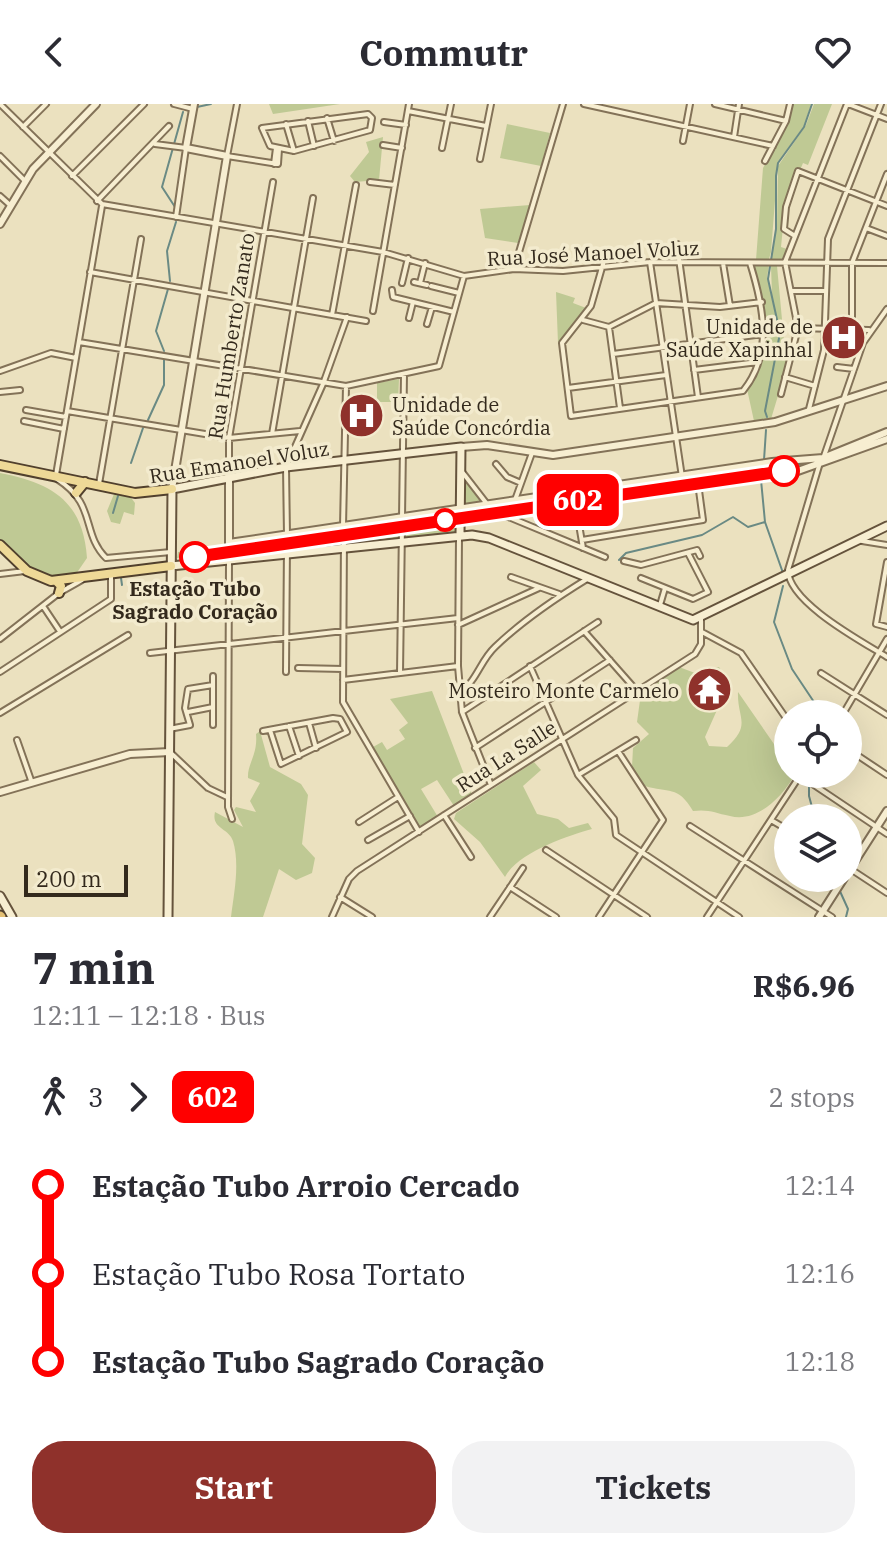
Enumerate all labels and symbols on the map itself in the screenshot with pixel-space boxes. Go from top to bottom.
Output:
street label: Rua Humberto Zanato [201,231,261,441]
street label: Rua José Manoel Voluz [486,234,700,272]
place label: Unidade de Saúde Xapinhal [666,313,813,363]
hospital icon: Unidade de Saúde Xapinhal [820,313,868,361]
hospital icon: Unidade de Saúde Concórdia [337,391,385,439]
place label: Unidade de Saúde Concórdia [392,391,551,441]
street label: Rua Emanoel Voluz [147,434,331,490]
unlabelled marker [769,456,799,486]
line badge: 602 [532,474,624,526]
unlabelled marker [434,509,456,531]
marker: Estação Tubo Sagrado Coração [180,542,210,572]
place label: Estação Tubo Sagrado Coração [112,575,278,625]
temple icon: Mosteiro Monte Carmelo [686,666,734,714]
place label: Mosteiro Monte Carmelo [448,677,679,704]
street label: Rua La Salle [451,714,561,798]
scale bar [24,861,128,897]

